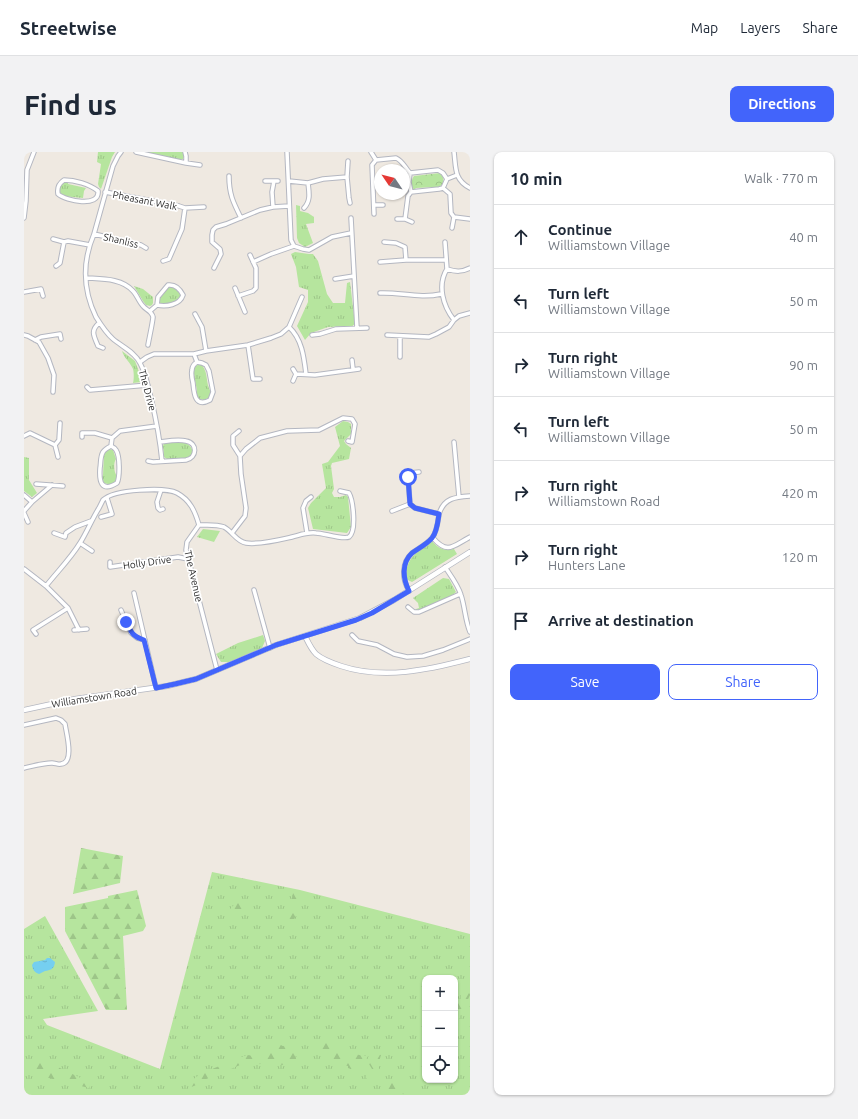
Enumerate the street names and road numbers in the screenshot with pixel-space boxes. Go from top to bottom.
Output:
street label: Pheasant Walk [112,189,178,212]
street label: Shanliss [102,231,139,250]
street label: The Drive [137,368,158,412]
street label: The Avenue [182,549,205,603]
street label: Holly Drive [122,554,172,571]
street label: Williamstown Road [51,685,138,710]

